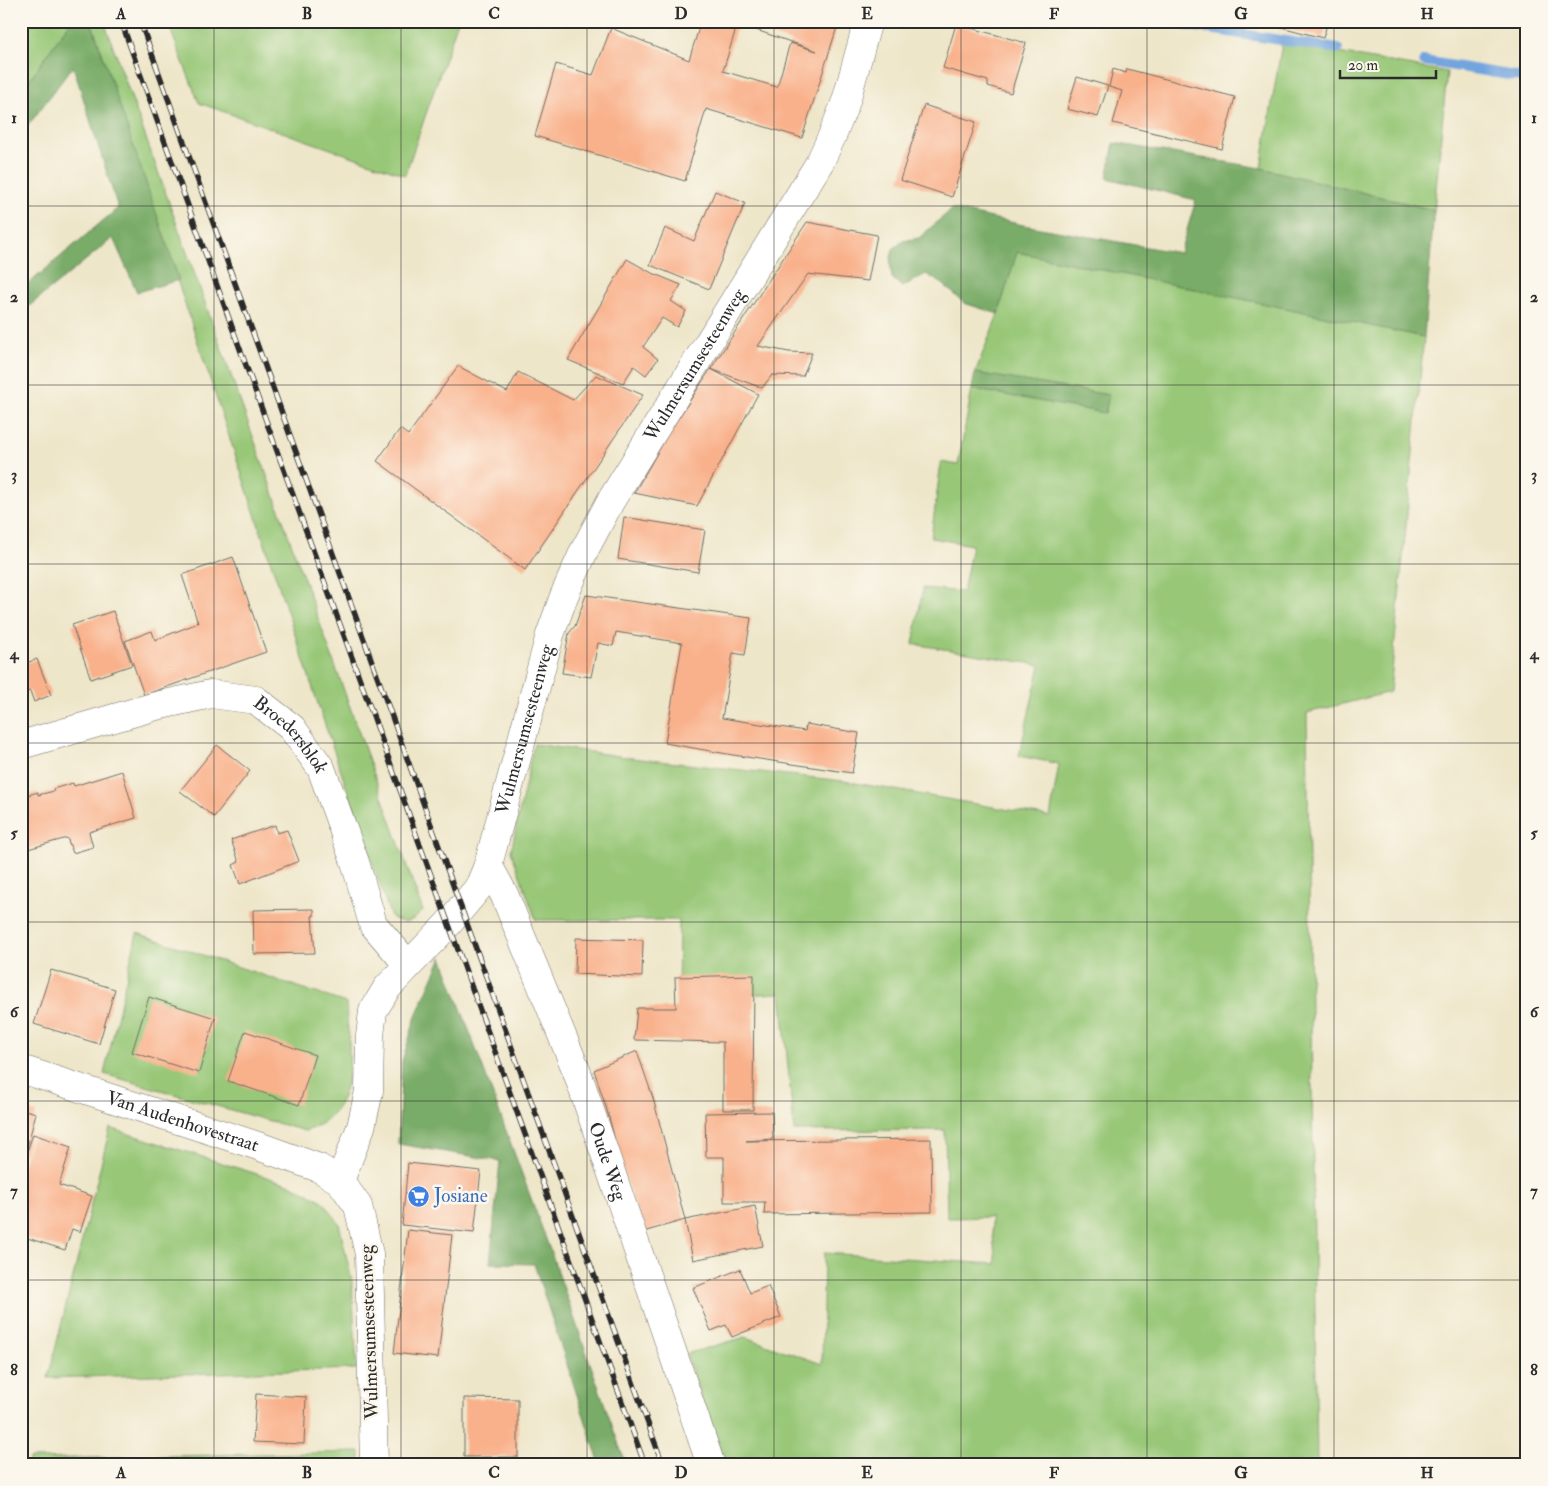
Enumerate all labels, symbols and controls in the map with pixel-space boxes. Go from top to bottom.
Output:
text: A [115,4,127,24]
text: B [302,4,312,24]
text: C [488,4,500,24]
text: D [674,4,688,24]
text: E [861,4,873,24]
text: F [1049,4,1059,24]
text: G [1234,4,1248,24]
text: H [1420,4,1434,24]
scale bar [1340,48,1437,80]
text: 20 m [1348,56,1378,75]
text: 1 [11,108,17,128]
text: 1 [1531,108,1537,128]
street label: Wulmersumsesteenweg [638,284,751,447]
text: 2 [10,287,18,307]
text: 2 [1530,287,1538,307]
text: 3 [11,465,17,485]
text: 3 [1531,465,1537,485]
street label: Wulmersumsesteenweg [490,641,559,818]
text: 4 [9,644,20,664]
text: 4 [1529,644,1540,664]
street label: Broedersblok [249,691,334,776]
text: 5 [10,823,18,843]
text: 5 [1530,823,1538,843]
text: 6 [10,1002,20,1022]
text: 6 [1530,1002,1540,1022]
street label: Van Audenhovestraat [103,1086,262,1157]
street label: Oude Weg [583,1119,632,1205]
text: 7 [10,1181,18,1201]
text: 7 [1530,1181,1538,1201]
supermarket icon: Josiane [406,1184,430,1208]
place label: Josiane [433,1184,488,1208]
street label: Wulmersumsesteenweg [354,1244,384,1421]
text: 8 [10,1360,18,1380]
text: 8 [1530,1360,1538,1380]
text: A [115,1463,127,1483]
text: B [302,1463,312,1483]
text: C [488,1463,500,1483]
text: D [674,1463,688,1483]
text: E [861,1463,873,1483]
text: F [1049,1463,1059,1483]
text: G [1234,1463,1248,1483]
text: H [1420,1463,1434,1483]

